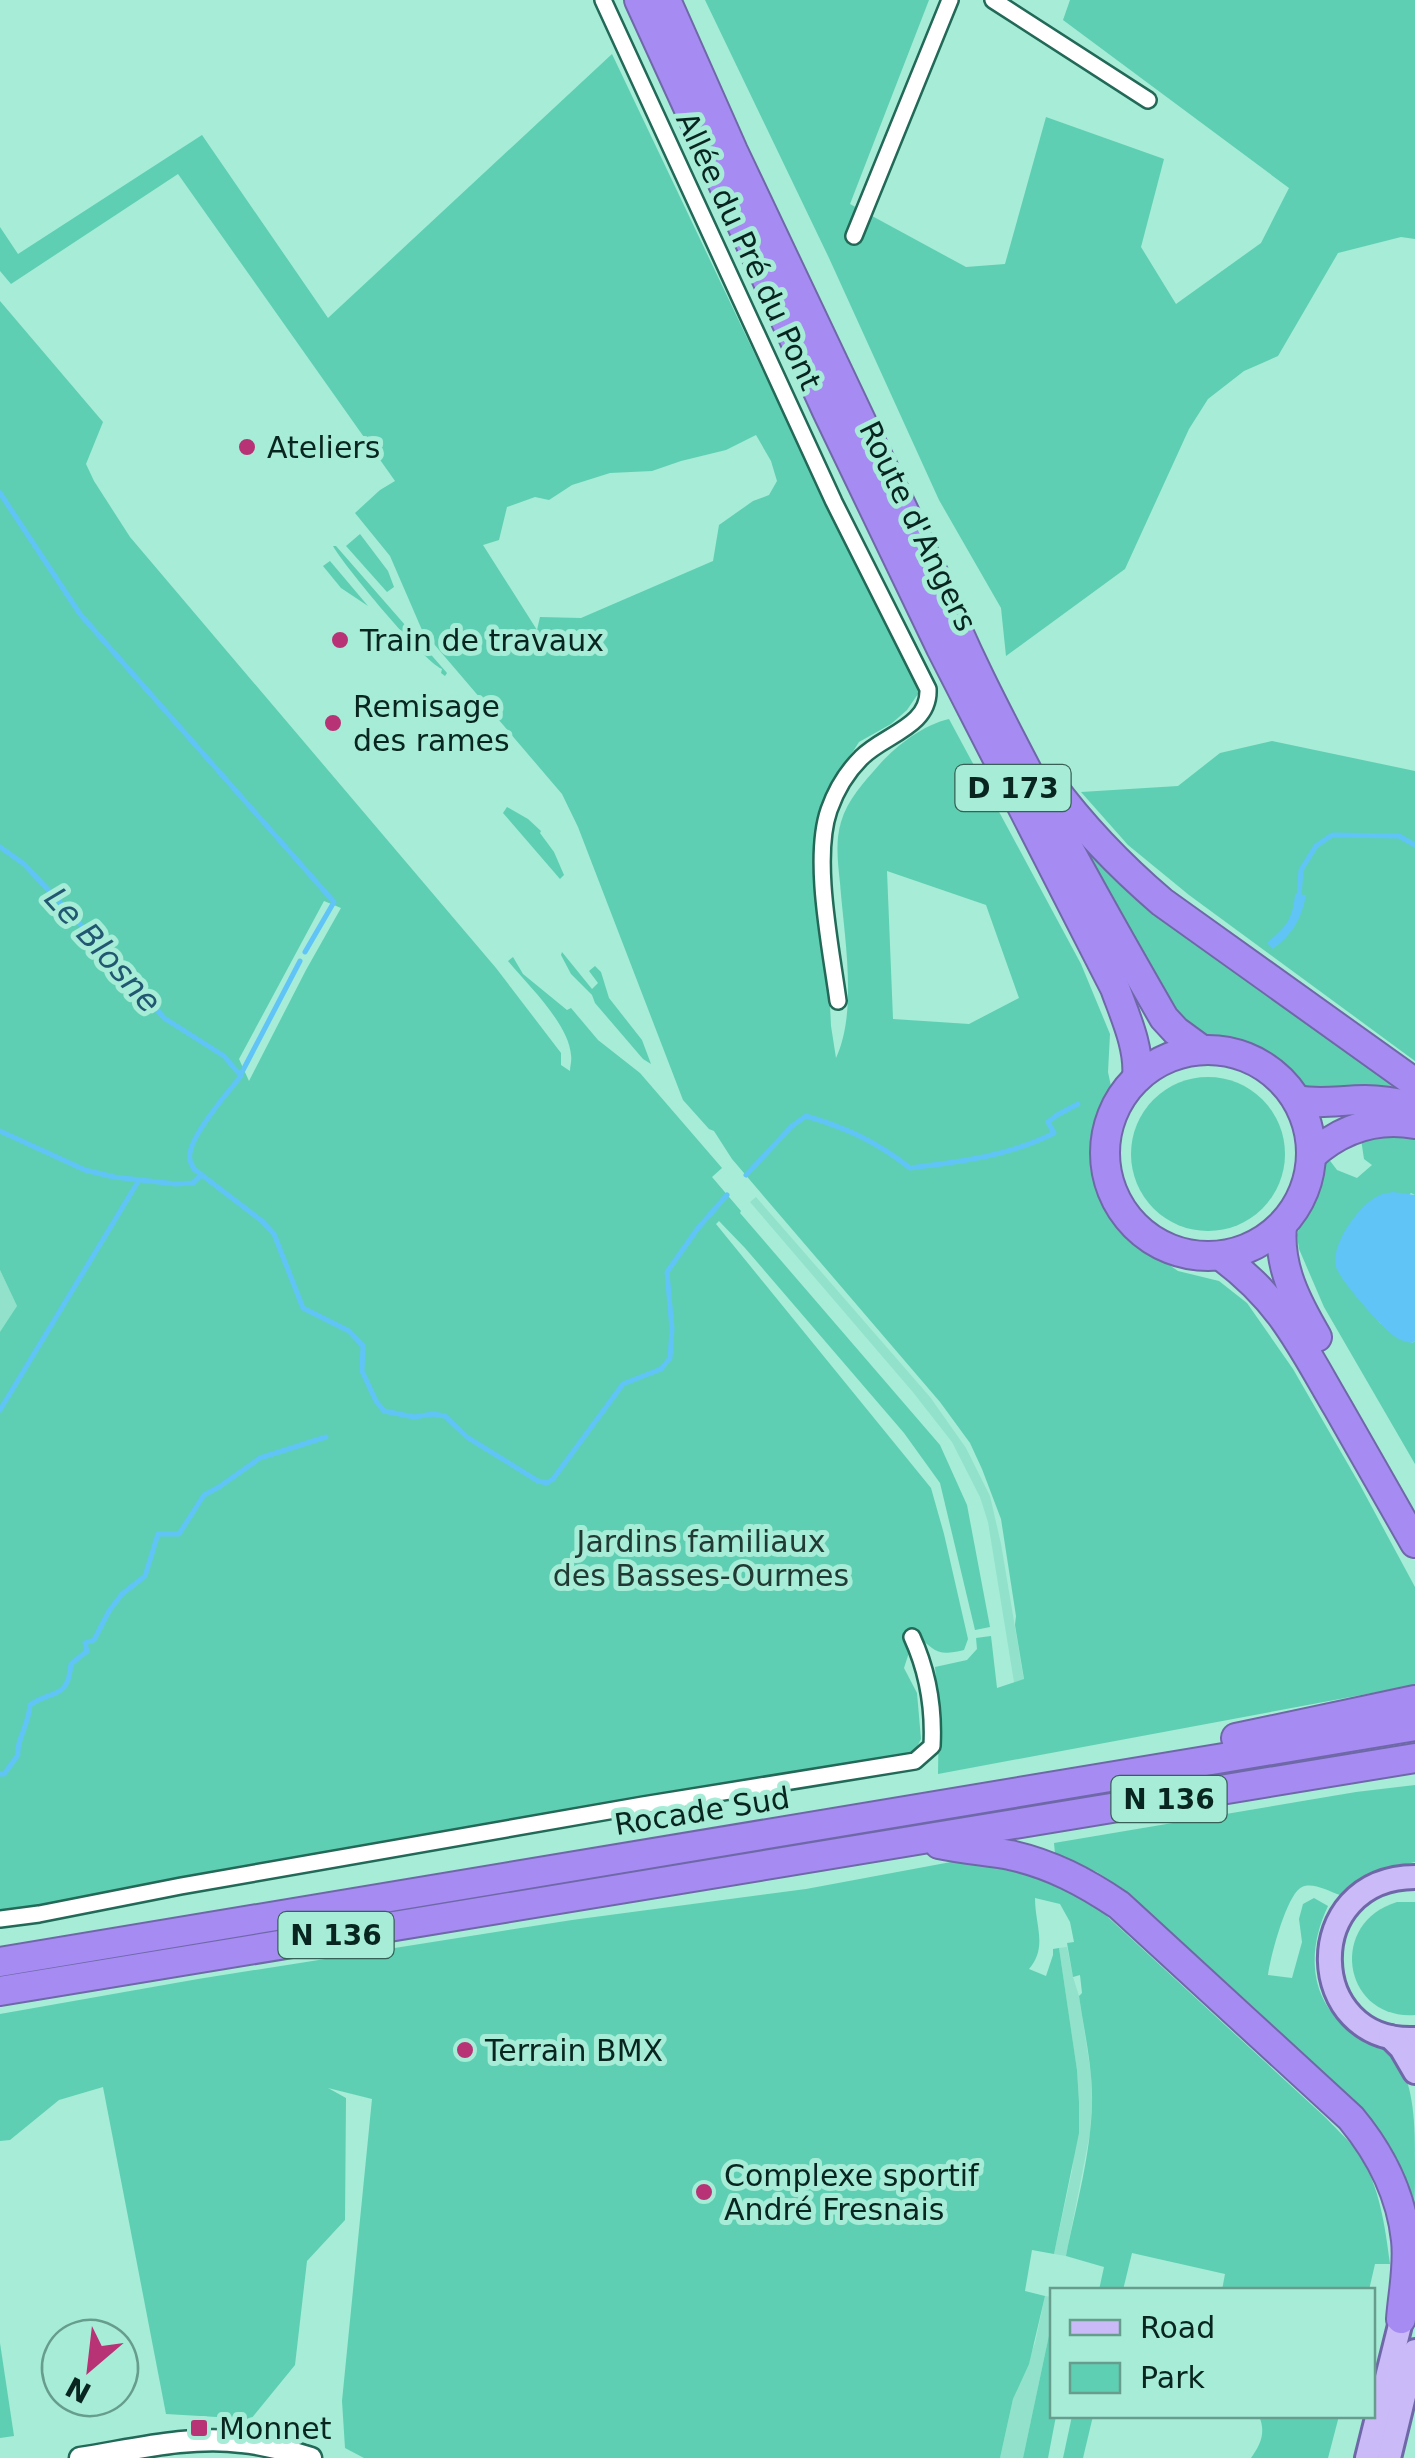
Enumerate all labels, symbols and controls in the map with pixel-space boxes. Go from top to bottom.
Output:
street label: Allée du Pré du Pont [669,107,829,396]
street label: Route d'Angers [852,415,984,637]
place label: Ateliers [267,430,380,465]
marker: Ateliers [236,436,258,458]
place label: Train de travaux [359,623,604,658]
marker: Train de travaux [329,629,351,651]
place label: Remisage des rames [353,689,510,758]
marker: Remisage des rames [322,712,344,734]
road number: D 173 [956,765,1070,811]
water label: Le Blosne [37,880,169,1020]
park label: Jardins familiaux des Basses-Ourmes [553,1524,849,1593]
road number: N 136 [1112,1776,1226,1822]
street label: Rocade Sud [612,1780,792,1842]
road number: N 136 [278,1912,394,1958]
place label: Terrain BMX [484,2033,663,2068]
marker: Terrain BMX [454,2039,476,2061]
place label: Complexe sportif André Fresnais [724,2158,980,2227]
marker: Complexe sportif André Fresnais [693,2181,715,2203]
legend [1050,2288,1375,2418]
text: Road [1140,2310,1215,2345]
north arrow [40,2318,140,2418]
text: Park [1140,2360,1205,2395]
text: N [60,2370,97,2410]
place label: Monnet [219,2411,332,2446]
marker: Monnet [188,2417,210,2439]

